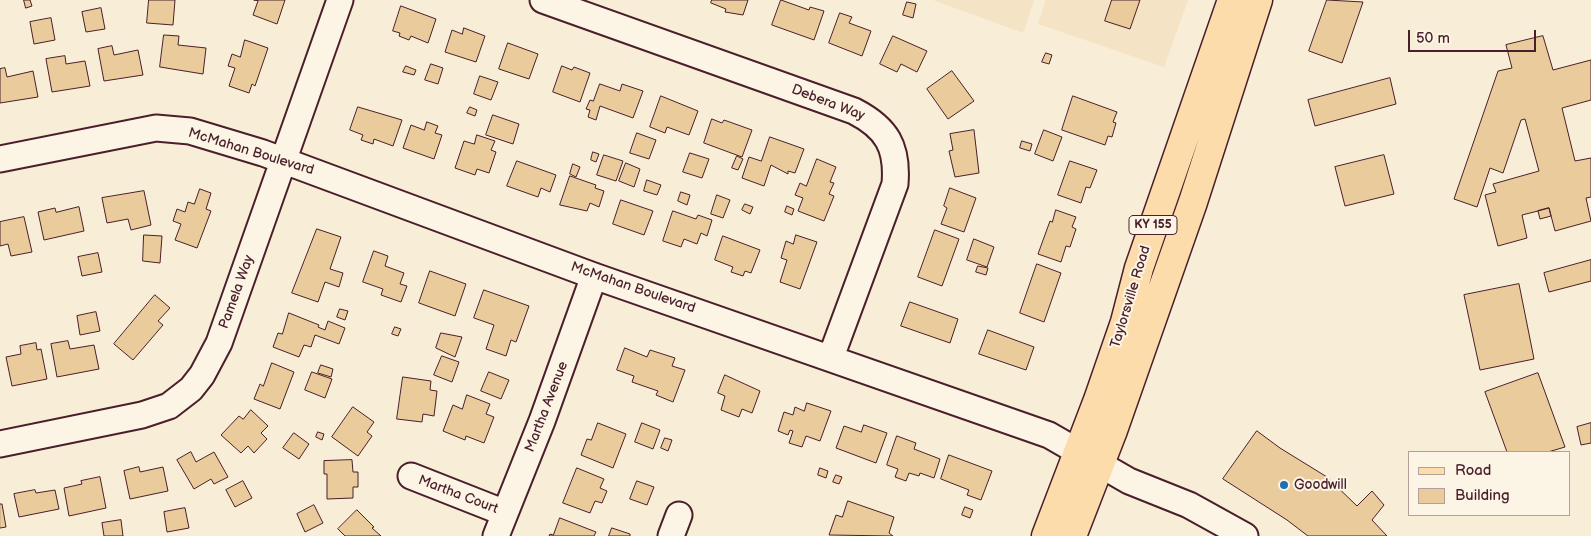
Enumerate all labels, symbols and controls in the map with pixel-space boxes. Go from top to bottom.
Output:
scale bar [1411,20,1538,52]
text: 50 m [1416,29,1450,48]
street label: Debera Way [789,81,867,125]
street label: McMahan Boulevard [186,125,316,179]
road number: KY 155 [1129,216,1177,234]
street label: Taylorsville Road [1107,244,1155,350]
street label: Pamela Way [216,253,258,331]
street label: McMahan Boulevard [569,259,697,317]
street label: Martha Avenue [522,359,572,455]
legend [1408,451,1571,516]
text: Road [1455,461,1491,480]
street label: Martha Court [416,472,500,518]
place label: Goodwill [1294,477,1347,493]
marker: Goodwill [1278,479,1290,491]
text: Building [1455,486,1510,505]

